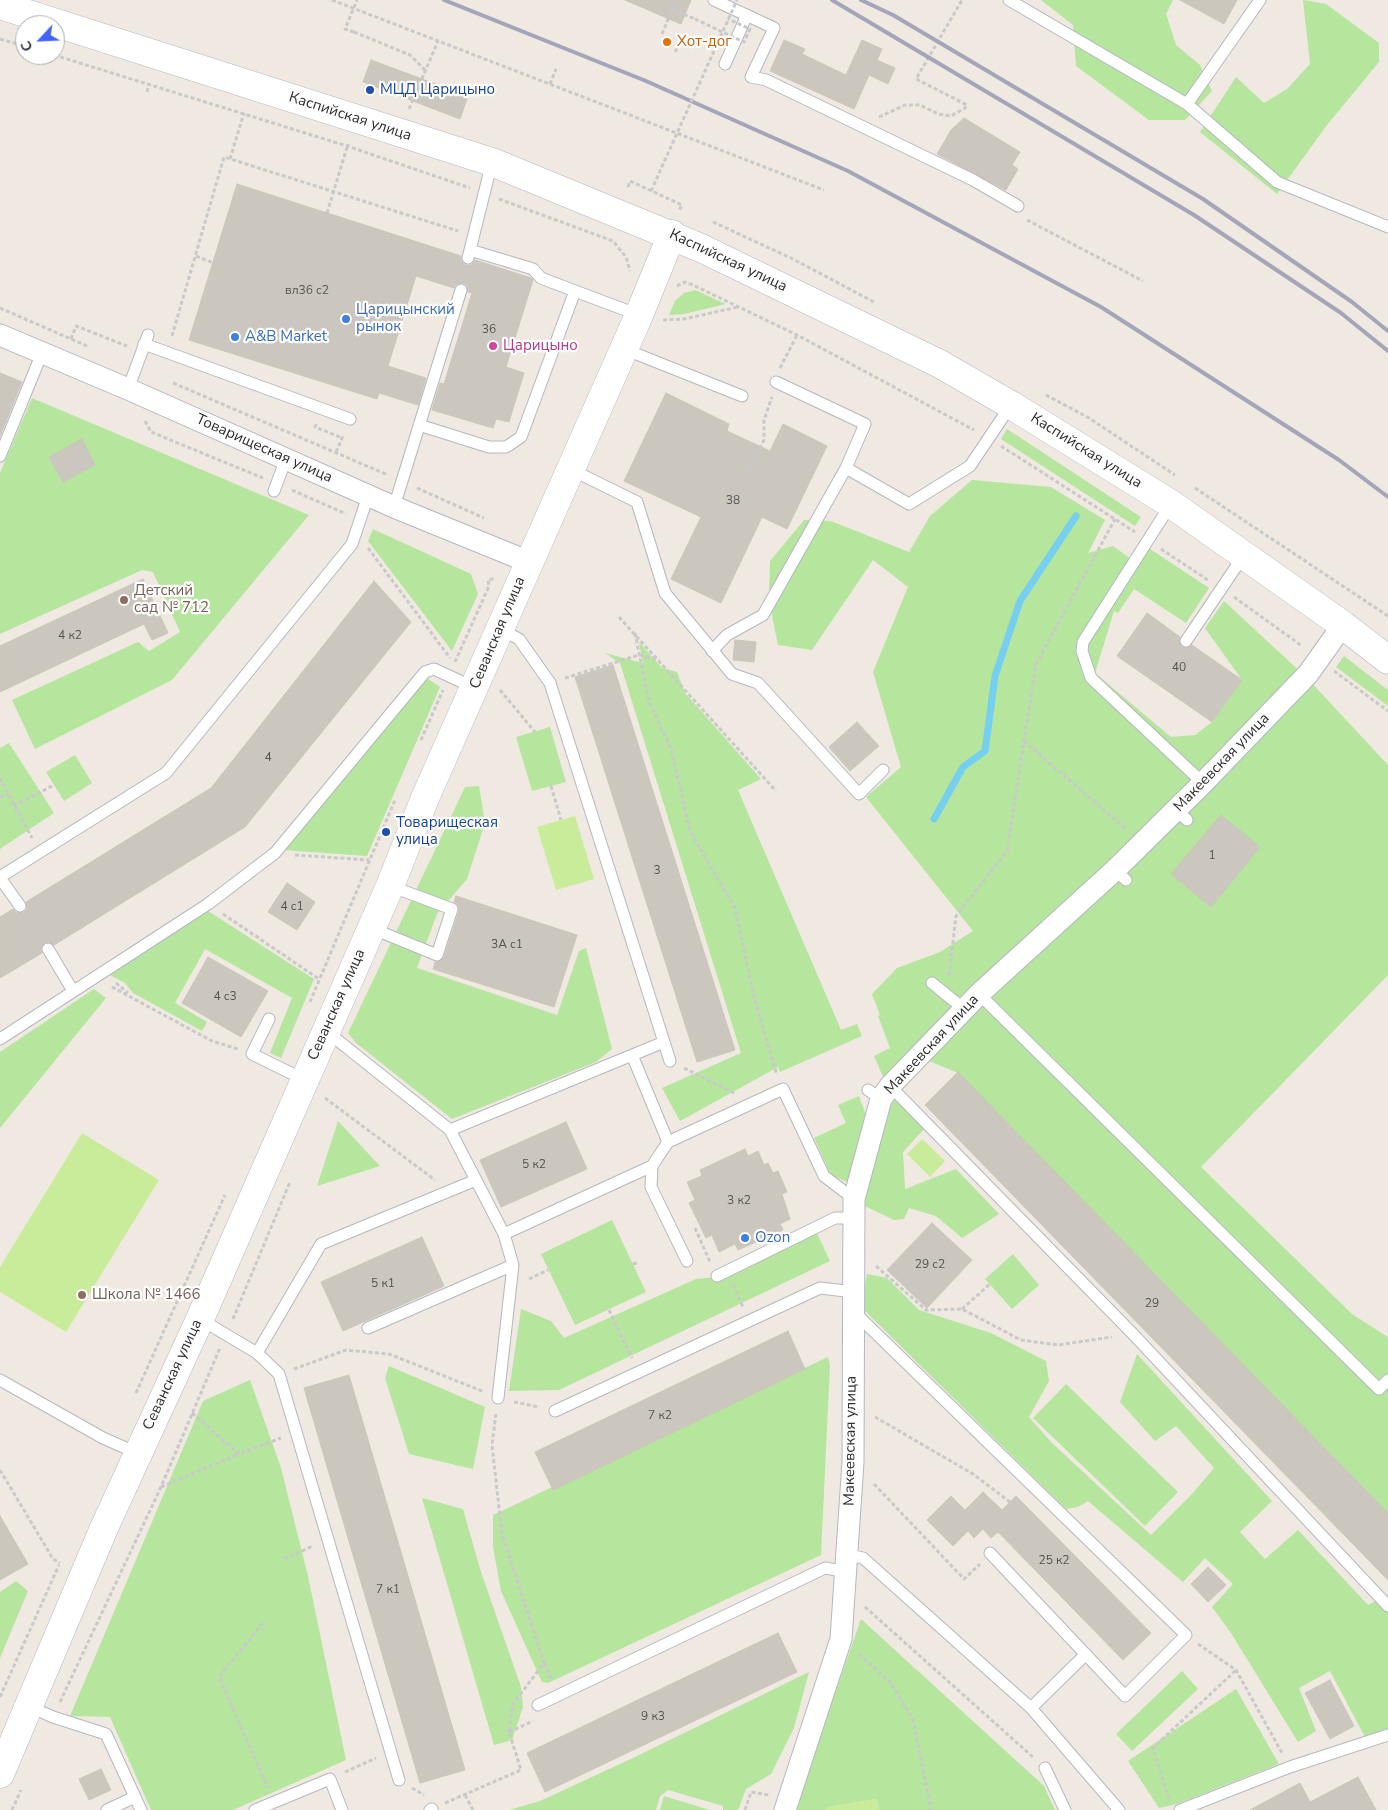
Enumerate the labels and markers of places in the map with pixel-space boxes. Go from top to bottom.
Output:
place label: Хот-дог [677,33,732,51]
marker: Хот-дог [661,36,673,48]
place label: МЦД Царицыно [380,81,495,99]
marker: МЦД Царицыно [364,84,376,96]
place label: Царицынский рынок [356,301,455,336]
marker: Царицынский рынок [340,313,352,325]
place label: A&B Market [245,328,327,346]
marker: A&B Market [229,331,241,343]
place label: Царицыно [503,337,578,355]
marker: Царицыно [487,340,499,352]
place label: Детский сад № 712 [134,582,209,617]
marker: Детский сад № 712 [118,594,130,606]
place label: Товарищеская улица [396,814,498,849]
marker: Товарищеская улица [380,826,392,838]
place label: Ozon [755,1229,790,1247]
marker: Ozon [739,1232,751,1244]
place label: Школа № 1466 [92,1286,201,1304]
marker: Школа № 1466 [76,1289,88,1301]

